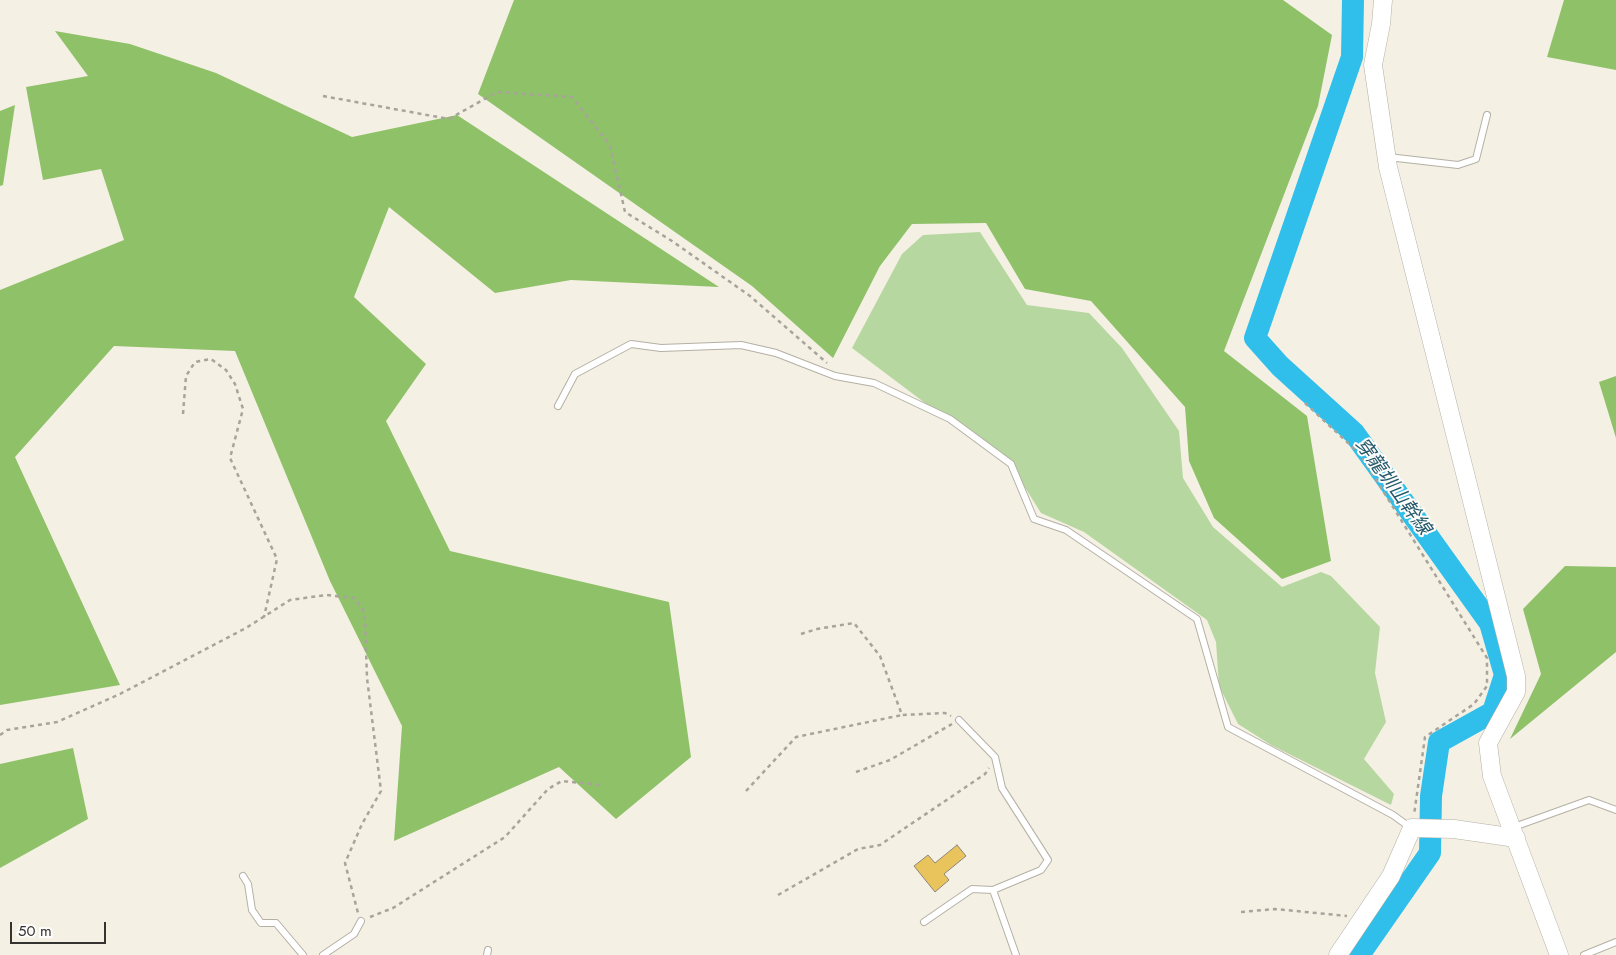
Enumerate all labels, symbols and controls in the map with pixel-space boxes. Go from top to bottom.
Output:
water label: 穿龍圳山幹線 [1349,434,1435,540]
scale bar [12,912,109,944]
text: 50 m [18,920,52,942]

